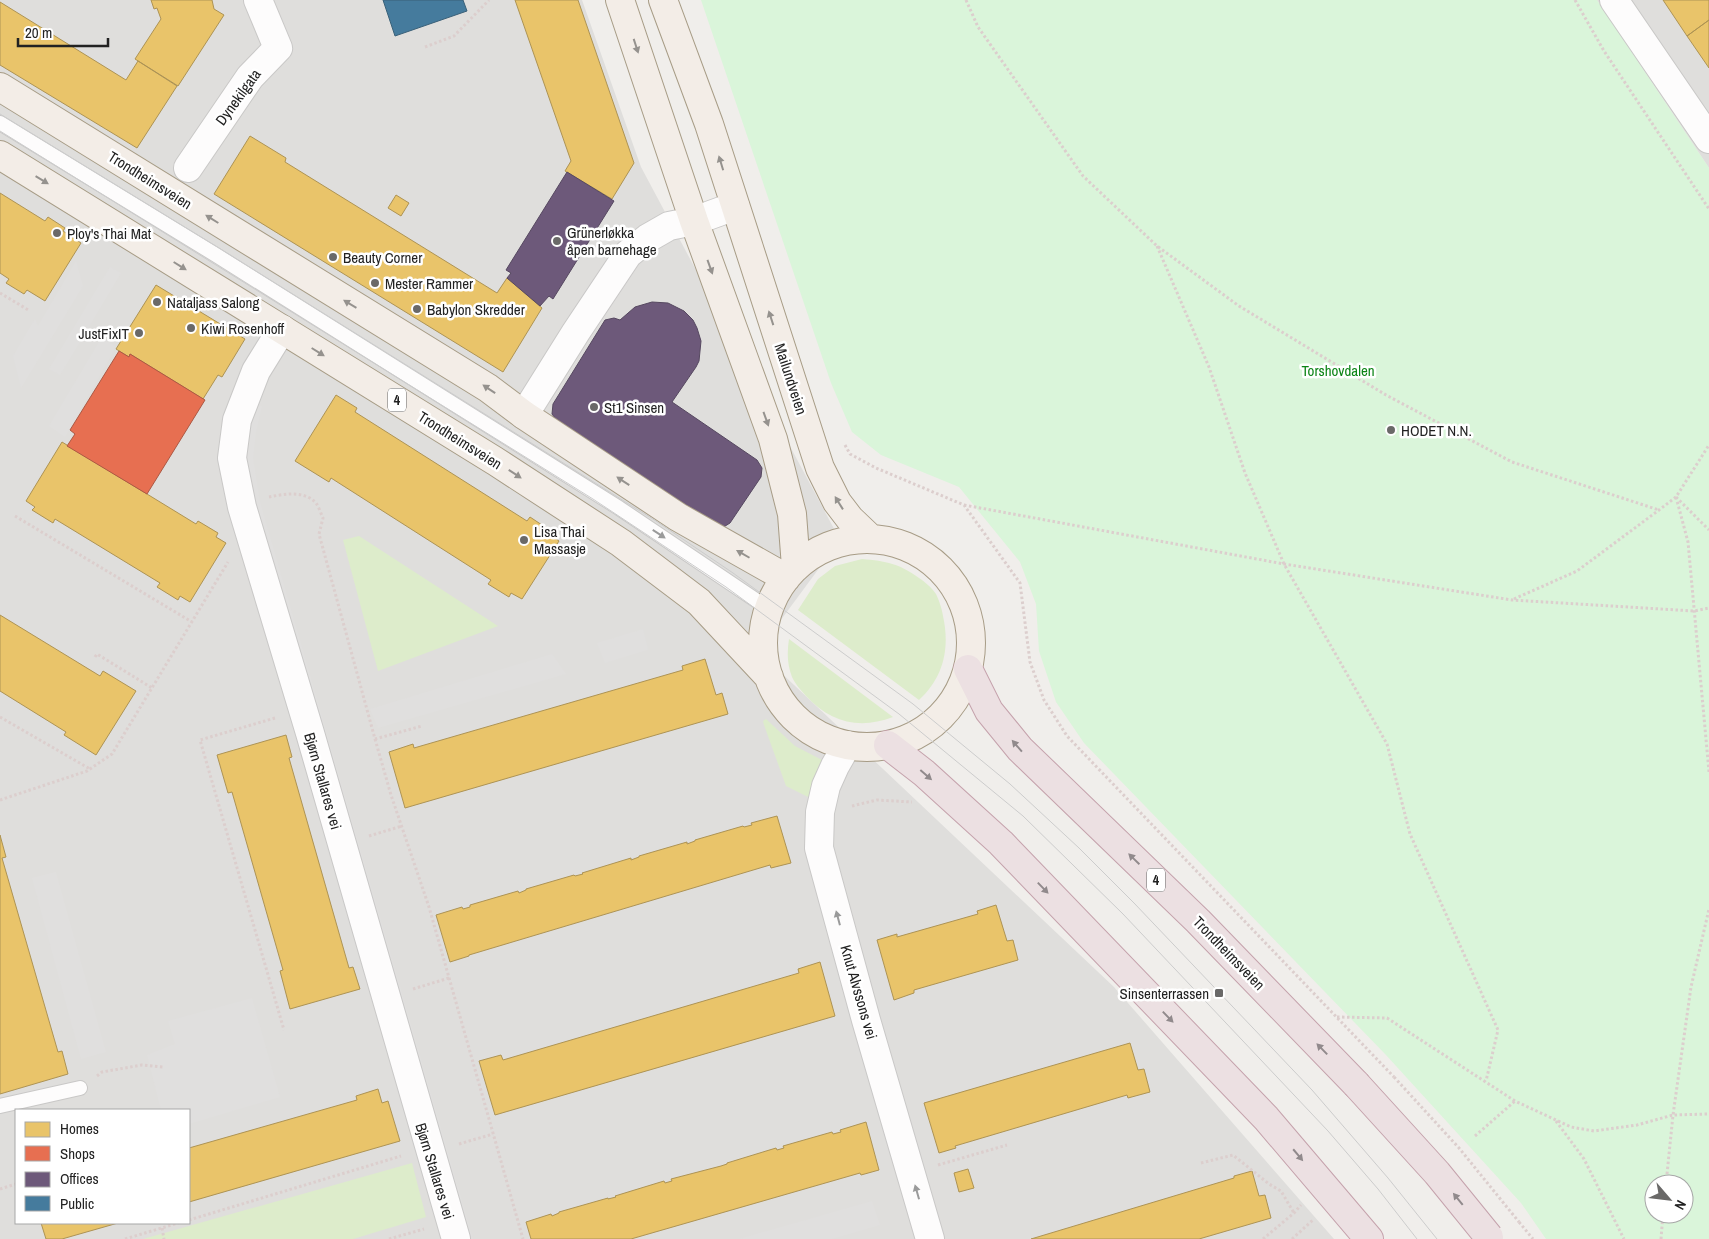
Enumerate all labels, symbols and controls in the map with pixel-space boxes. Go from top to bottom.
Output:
scale bar [18,15,108,47]
text: 20 m [25,22,52,43]
one-way arrow [632,39,640,54]
street label: Dynekilgata [210,64,266,129]
street label: Trondheimsveien [104,146,196,214]
one-way arrow [717,156,725,171]
one-way arrow [35,176,48,185]
one-way arrow [205,214,218,223]
place label: Grünerløkka åpen barnehage [567,222,657,260]
place label: Ploy's Thai Mat [67,223,152,244]
marker: Ploy's Thai Mat [51,227,63,239]
marker: Grünerløkka åpen barnehage [551,235,563,247]
place label: Beauty Corner [343,247,422,268]
marker: Beauty Corner [327,251,339,263]
one-way arrow [707,259,714,274]
one-way arrow [173,262,186,271]
place label: Mester Rammer [385,273,473,294]
marker: Mester Rammer [369,277,381,289]
place label: Nataljass Salong [167,292,259,313]
marker: Nataljass Salong [151,296,163,308]
one-way arrow [344,299,357,309]
place label: Babylon Skredder [427,299,525,320]
marker: Babylon Skredder [411,303,423,315]
one-way arrow [767,310,775,325]
place label: Kiwi Rosenhoff [201,318,285,339]
marker: Kiwi Rosenhoff [185,322,197,334]
place label: JustFixIT [78,323,129,344]
marker: JustFixIT [133,327,145,339]
street label: Mailundveien [770,341,812,417]
one-way arrow [311,347,324,356]
park label: Torshovdalen [1301,360,1375,381]
one-way arrow [482,384,495,394]
road number: 4 [388,388,406,412]
place label: St1 Sinsen [604,397,664,418]
marker: St1 Sinsen [588,401,600,413]
street label: Trondheimsveien [414,406,506,474]
one-way arrow [763,412,770,427]
place label: HODET N.N. [1401,420,1472,441]
marker: HODET N.N. [1385,424,1397,436]
one-way arrow [509,470,522,479]
one-way arrow [616,476,629,486]
one-way arrow [834,496,843,509]
place label: Lisa Thai Massasje [534,521,586,559]
one-way arrow [653,529,666,539]
marker: Lisa Thai Massasje [518,534,530,546]
one-way arrow [737,550,750,559]
street label: Bjørn Stallares vei [299,730,347,832]
one-way arrow [1012,739,1023,752]
one-way arrow [920,769,932,781]
one-way arrow [1128,853,1140,865]
road number: 4 [1147,868,1165,892]
one-way arrow [1037,881,1049,893]
one-way arrow [834,911,842,926]
street label: Trondheimsveien [1188,911,1270,995]
street label: Knut Alvssons vei [836,942,882,1042]
place label: Sinsenterrassen [1119,983,1209,1004]
marker: Sinsenterrassen [1213,987,1225,999]
one-way arrow [1162,1011,1174,1023]
one-way arrow [1316,1043,1328,1055]
legend [15,1109,190,1224]
text: Homes [60,1118,99,1139]
street label: Bjørn Stallares vei [410,1120,460,1222]
text: Shops [60,1143,95,1164]
one-way arrow [1292,1149,1303,1161]
text: Offices [60,1168,99,1189]
north arrow [1644,1174,1694,1224]
one-way arrow [912,1184,920,1199]
text: Public [60,1193,94,1214]
one-way arrow [1453,1193,1464,1206]
text: N [1671,1197,1690,1213]

